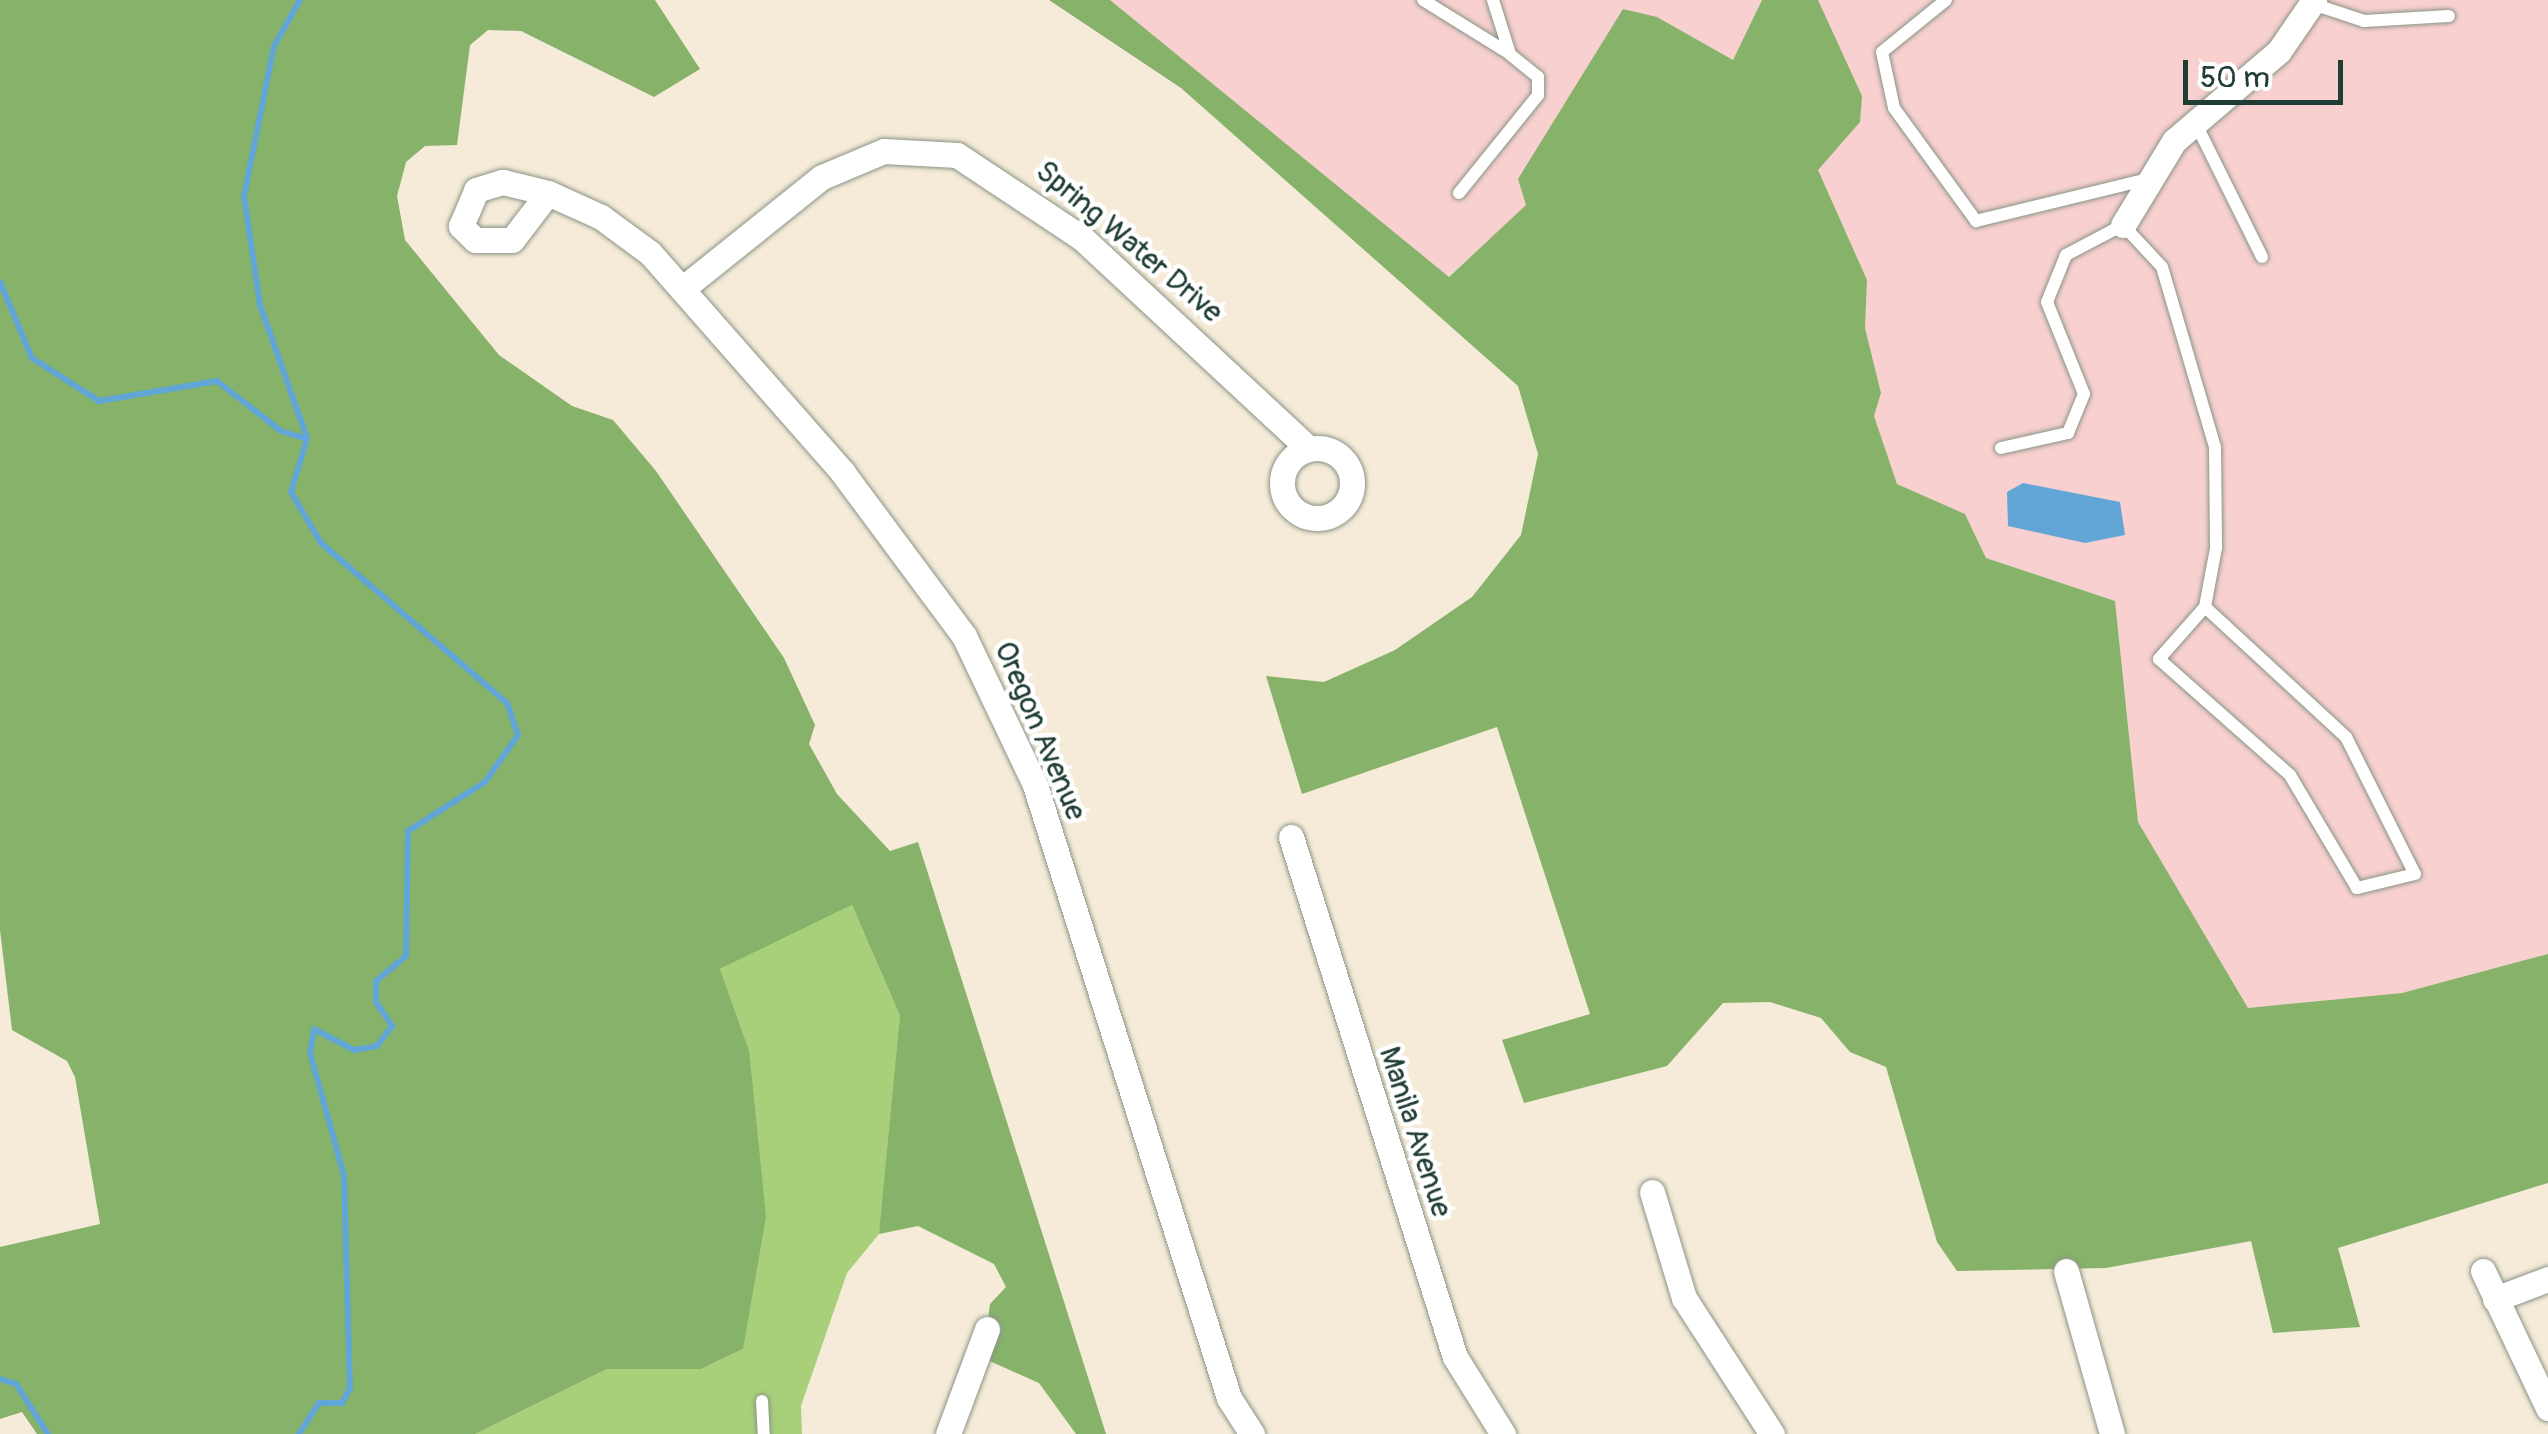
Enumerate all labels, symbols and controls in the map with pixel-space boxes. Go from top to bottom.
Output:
scale bar [2188,40,2348,102]
text: 50 m [2200,59,2270,96]
street label: Spring Water Drive [1028,153,1230,331]
street label: Oregon Avenue [986,636,1094,826]
street label: Manila Avenue [1371,1042,1459,1222]

